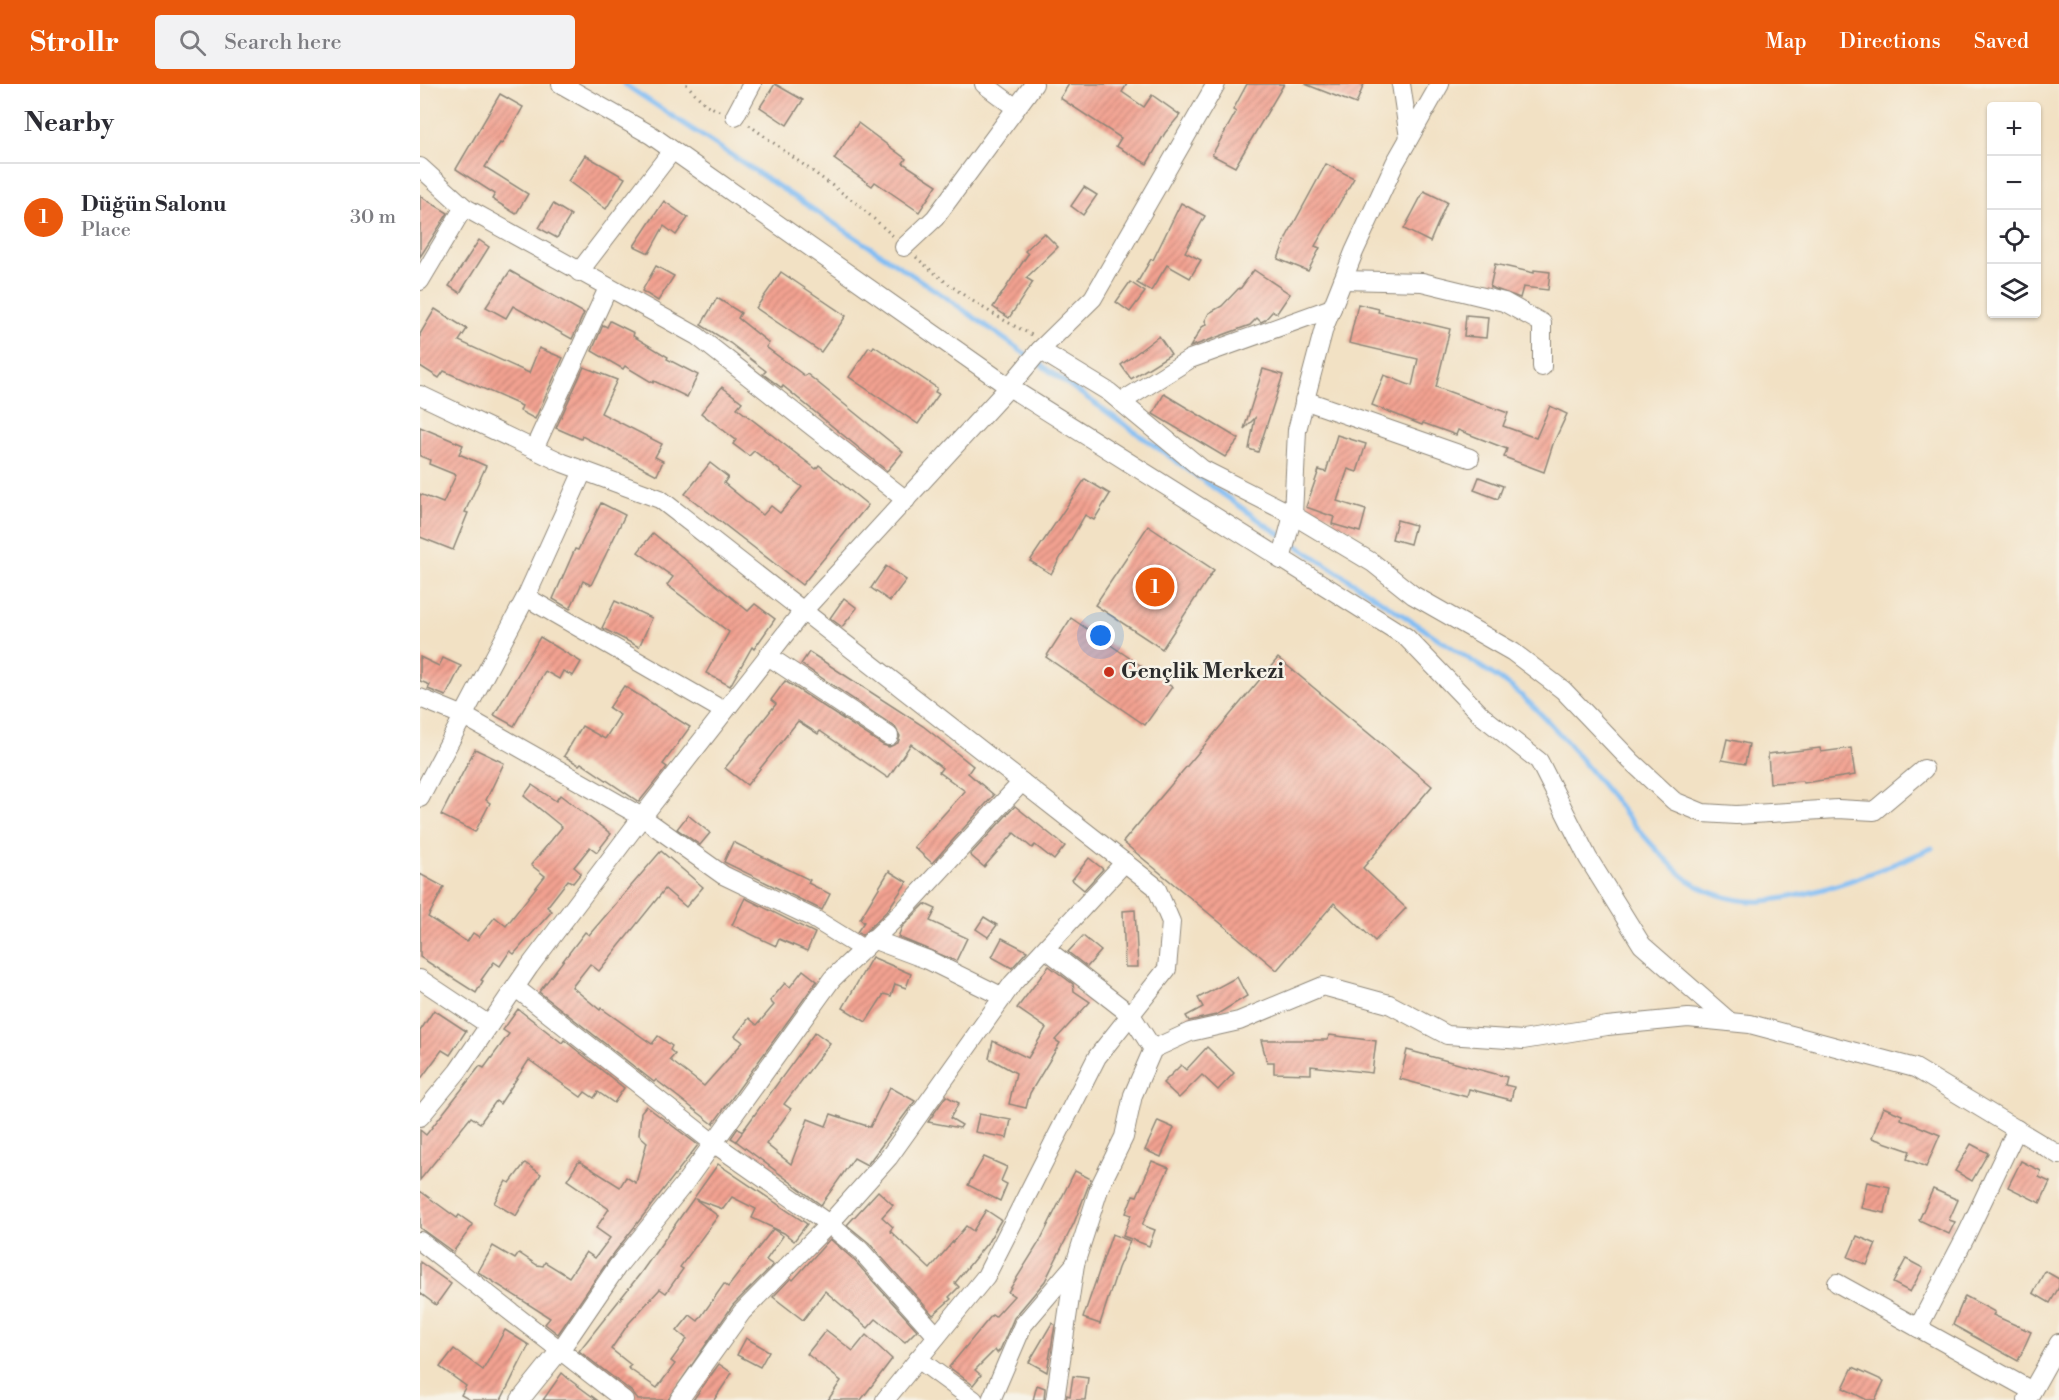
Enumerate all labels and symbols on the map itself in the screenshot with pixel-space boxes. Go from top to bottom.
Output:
pin: 1 [1136,564,1174,610]
your location [1086,621,1115,650]
place label: Gençlik Merkezi [1121,659,1284,685]
marker: Gençlik Merkezi [1102,665,1116,679]

